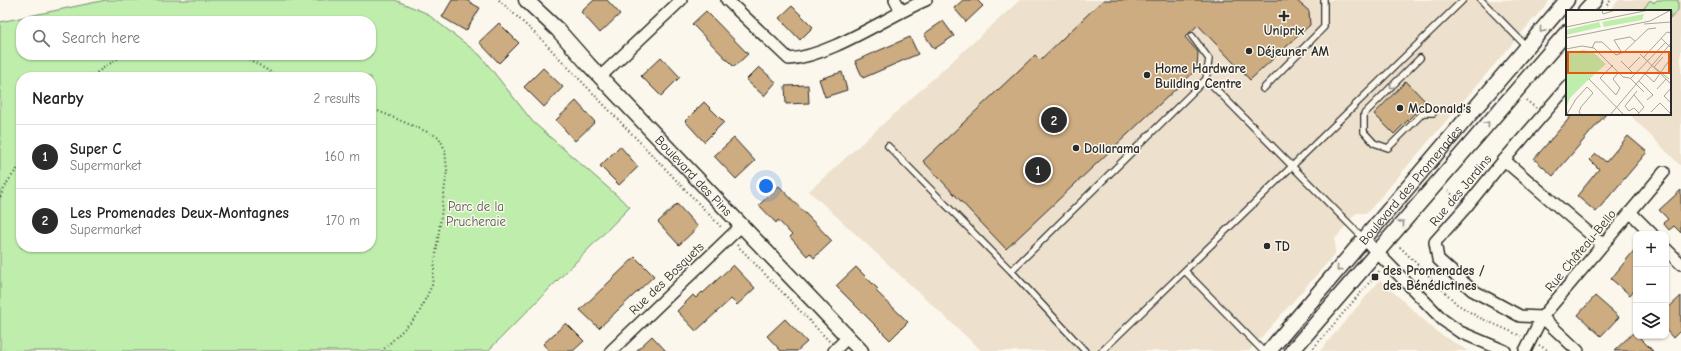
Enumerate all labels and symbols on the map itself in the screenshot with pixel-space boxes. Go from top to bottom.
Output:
inset map [1566,10,1671,115]
marker: Uniprix [1279,11,1289,21]
place label: Uniprix [1264,23,1305,38]
one-way arrow [1540,25,1547,32]
place label: Déjeuner AM [1257,44,1329,59]
marker: Déjeuner AM [1244,46,1254,56]
place label: Home Hardware Building Centre [1155,61,1246,91]
marker: Home Hardware Building Centre [1142,70,1152,80]
one-way arrow [1389,81,1397,89]
place label: McDonald's [1408,101,1472,116]
marker: McDonald's [1395,103,1405,113]
pin: 2 [1041,105,1067,135]
one-way arrow [1482,122,1489,129]
street label: Boulevard des Promenades [1356,123,1465,248]
street label: Boulevard des Pins [652,133,735,219]
place label: Dollarama [1084,141,1140,156]
marker: Dollarama [1071,143,1081,153]
street label: Rue des Jardins [1426,152,1494,229]
pin: 1 [1025,155,1051,185]
your location [756,176,776,196]
park label: Parc de la Prucheraie [446,199,506,229]
street label: Rue Château-Bello [1542,206,1619,294]
one-way arrow [1397,220,1405,228]
street label: Rue des Bosquets [626,239,707,318]
place label: TD [1275,239,1290,254]
marker: TD [1262,241,1272,251]
place label: des Promenades / des Bénédictines [1383,263,1485,293]
one-way arrow [1336,264,1344,272]
marker: des Promenades / des Bénédictines [1370,272,1380,282]

